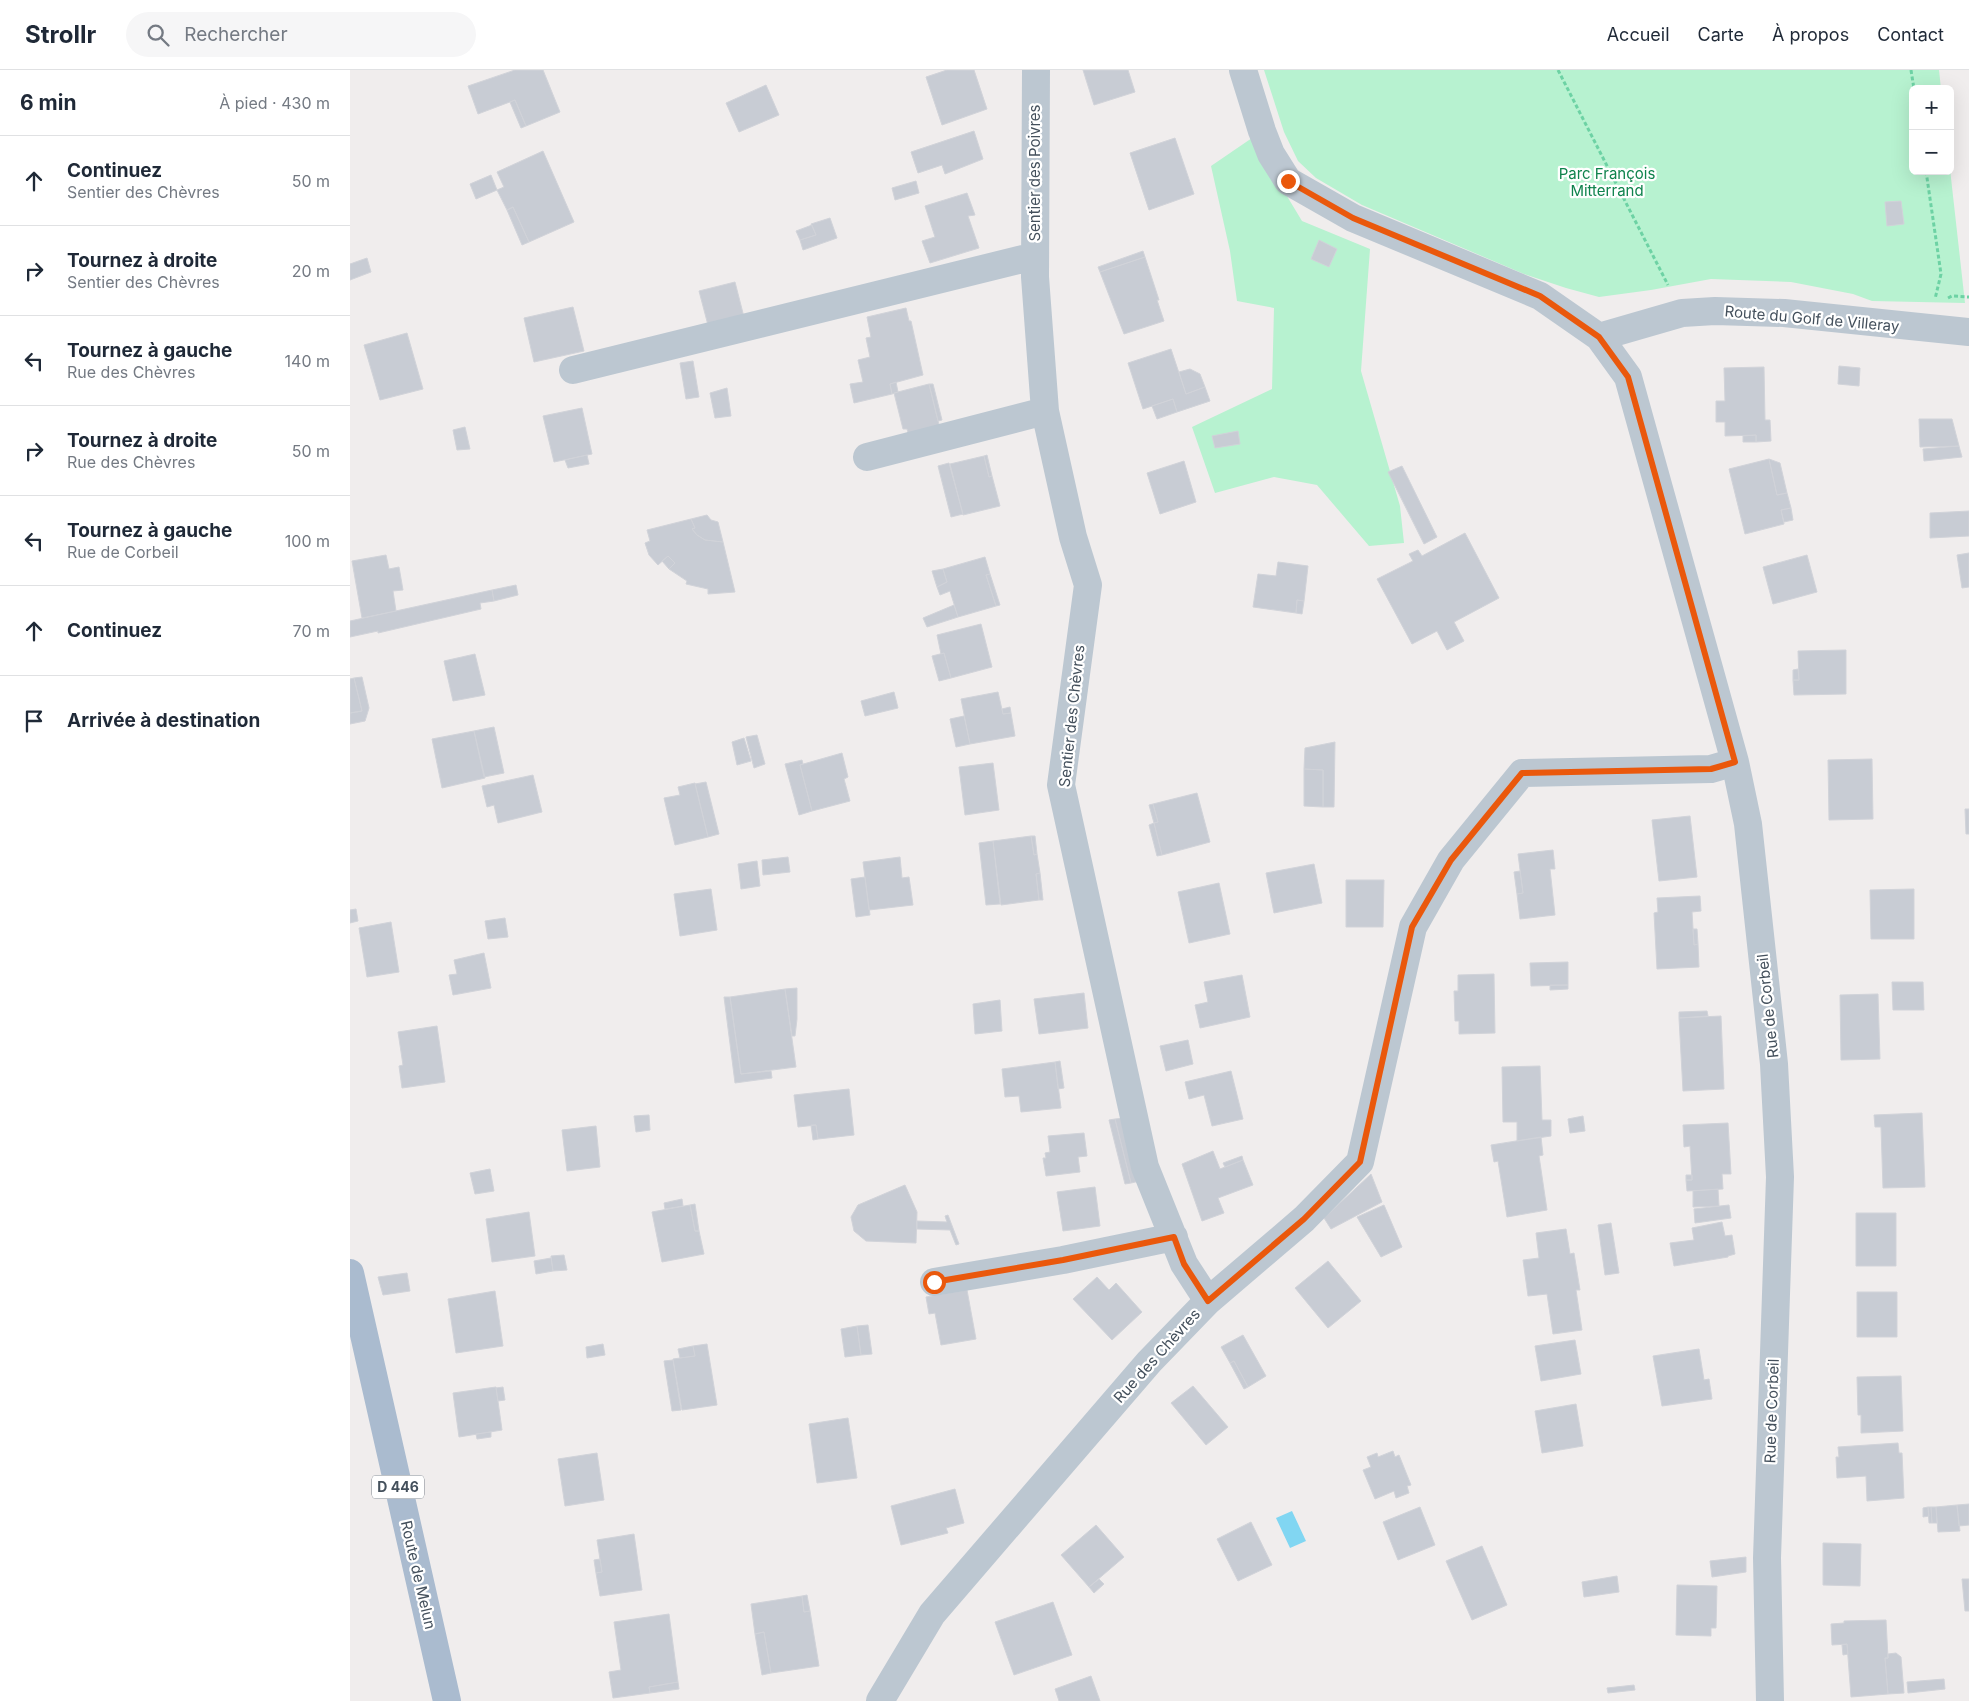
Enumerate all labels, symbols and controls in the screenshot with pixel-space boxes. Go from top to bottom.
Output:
search box [126,12,476,57]
text: Strollr [25,20,96,49]
icon: search [144,21,172,49]
text: Rechercher [184,23,288,46]
text: Accueil [1607,24,1670,45]
text: Carte [1698,24,1744,45]
text: À propos [1772,24,1849,45]
text: Contact [1877,24,1944,45]
map controls [1909,85,1954,175]
button: + [1909,85,1954,130]
text: 6 min [20,90,77,115]
text: À pied · 430 m [219,93,330,113]
street label: Sentier des Poivres [1025,104,1044,242]
button: − [1909,130,1954,175]
text: Continuez [67,159,162,182]
park label: Parc François Mitterrand [1559,164,1655,200]
icon: ahead [20,167,48,195]
route end [1277,170,1300,193]
text: 50 m [292,171,330,191]
text: Sentier des Chèvres [67,182,220,202]
text: Tournez à droite [67,249,217,272]
icon: right [20,257,48,285]
text: 20 m [292,261,330,281]
text: Sentier des Chèvres [67,272,220,292]
street label: Route du Golf de Villeray [1724,301,1901,336]
text: Tournez à gauche [67,339,232,362]
icon: left [20,347,48,375]
text: 140 m [285,351,330,371]
text: Rue des Chèvres [67,362,195,382]
text: Tournez à droite [67,429,217,452]
icon: right [20,437,48,465]
text: 50 m [292,441,330,461]
text: Rue des Chèvres [67,452,195,472]
text: Tournez à gauche [67,519,232,542]
icon: left [20,527,48,555]
text: 100 m [285,531,330,551]
text: Rue de Corbeil [67,542,179,562]
icon: ahead [20,617,48,645]
text: Continuez [67,619,162,642]
text: 70 m [293,621,330,641]
street label: Sentier des Chèvres [1055,644,1088,788]
icon: arrive [20,707,48,735]
text: Arrivée à destination [67,709,260,732]
street label: Rue de Corbeil [1753,953,1782,1059]
route start [923,1271,946,1294]
street label: Rue des Chèvres [1109,1305,1204,1407]
street label: Rue de Corbeil [1760,1358,1783,1464]
road number: D 446 [372,1475,424,1498]
street label: Route de Melun [397,1519,440,1631]

